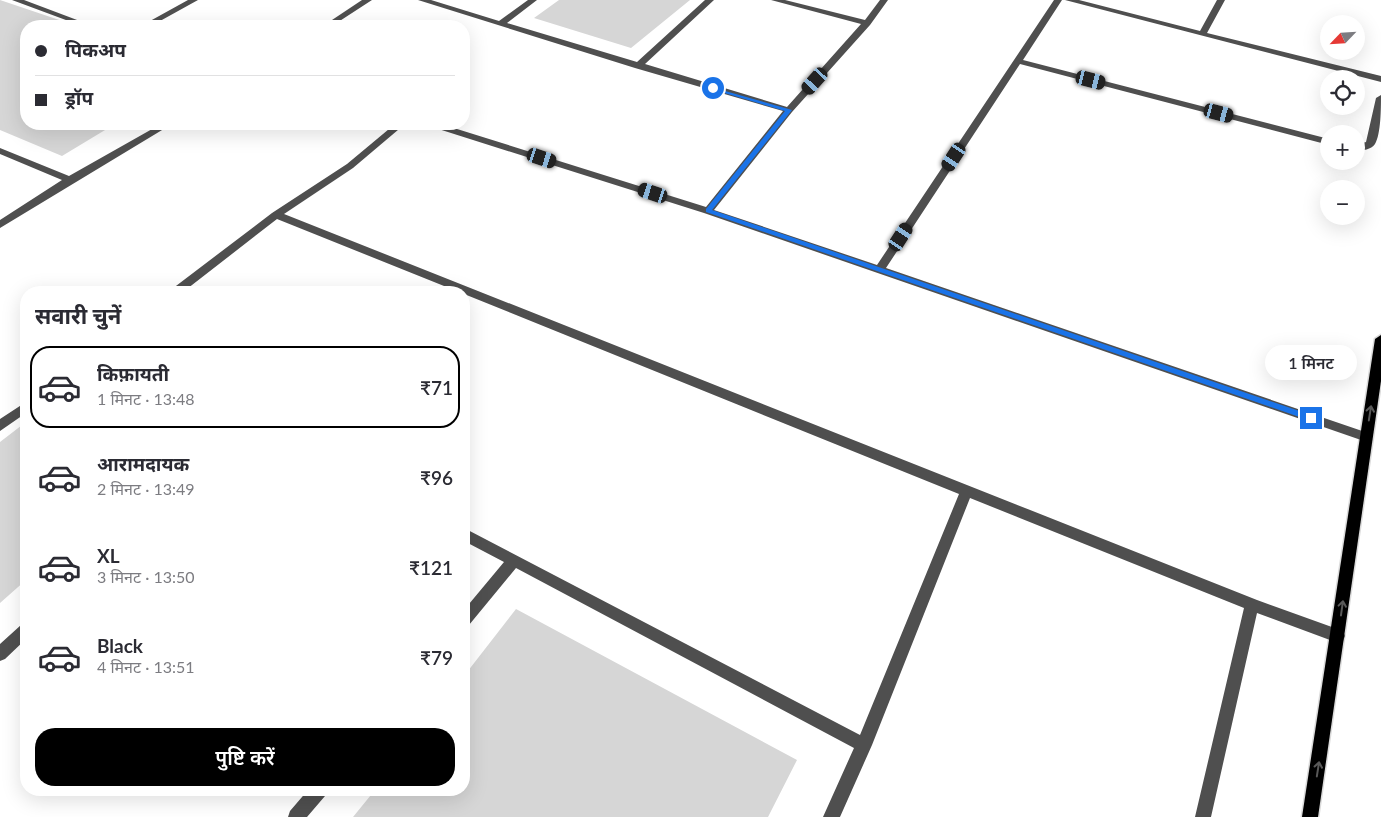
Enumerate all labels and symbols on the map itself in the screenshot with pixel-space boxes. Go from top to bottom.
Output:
north arrow [1320,15,1365,60]
car [799,65,830,97]
car [1074,69,1107,91]
route start [702,77,724,99]
car [1202,102,1235,124]
car [939,140,968,174]
car [525,146,558,170]
car [636,181,669,205]
car [886,220,915,254]
callout: 1 मिनट [1265,346,1357,380]
one-way arrow [1365,405,1375,421]
route end [1300,407,1322,429]
one-way arrow [1337,601,1347,617]
one-way arrow [1313,761,1323,777]

